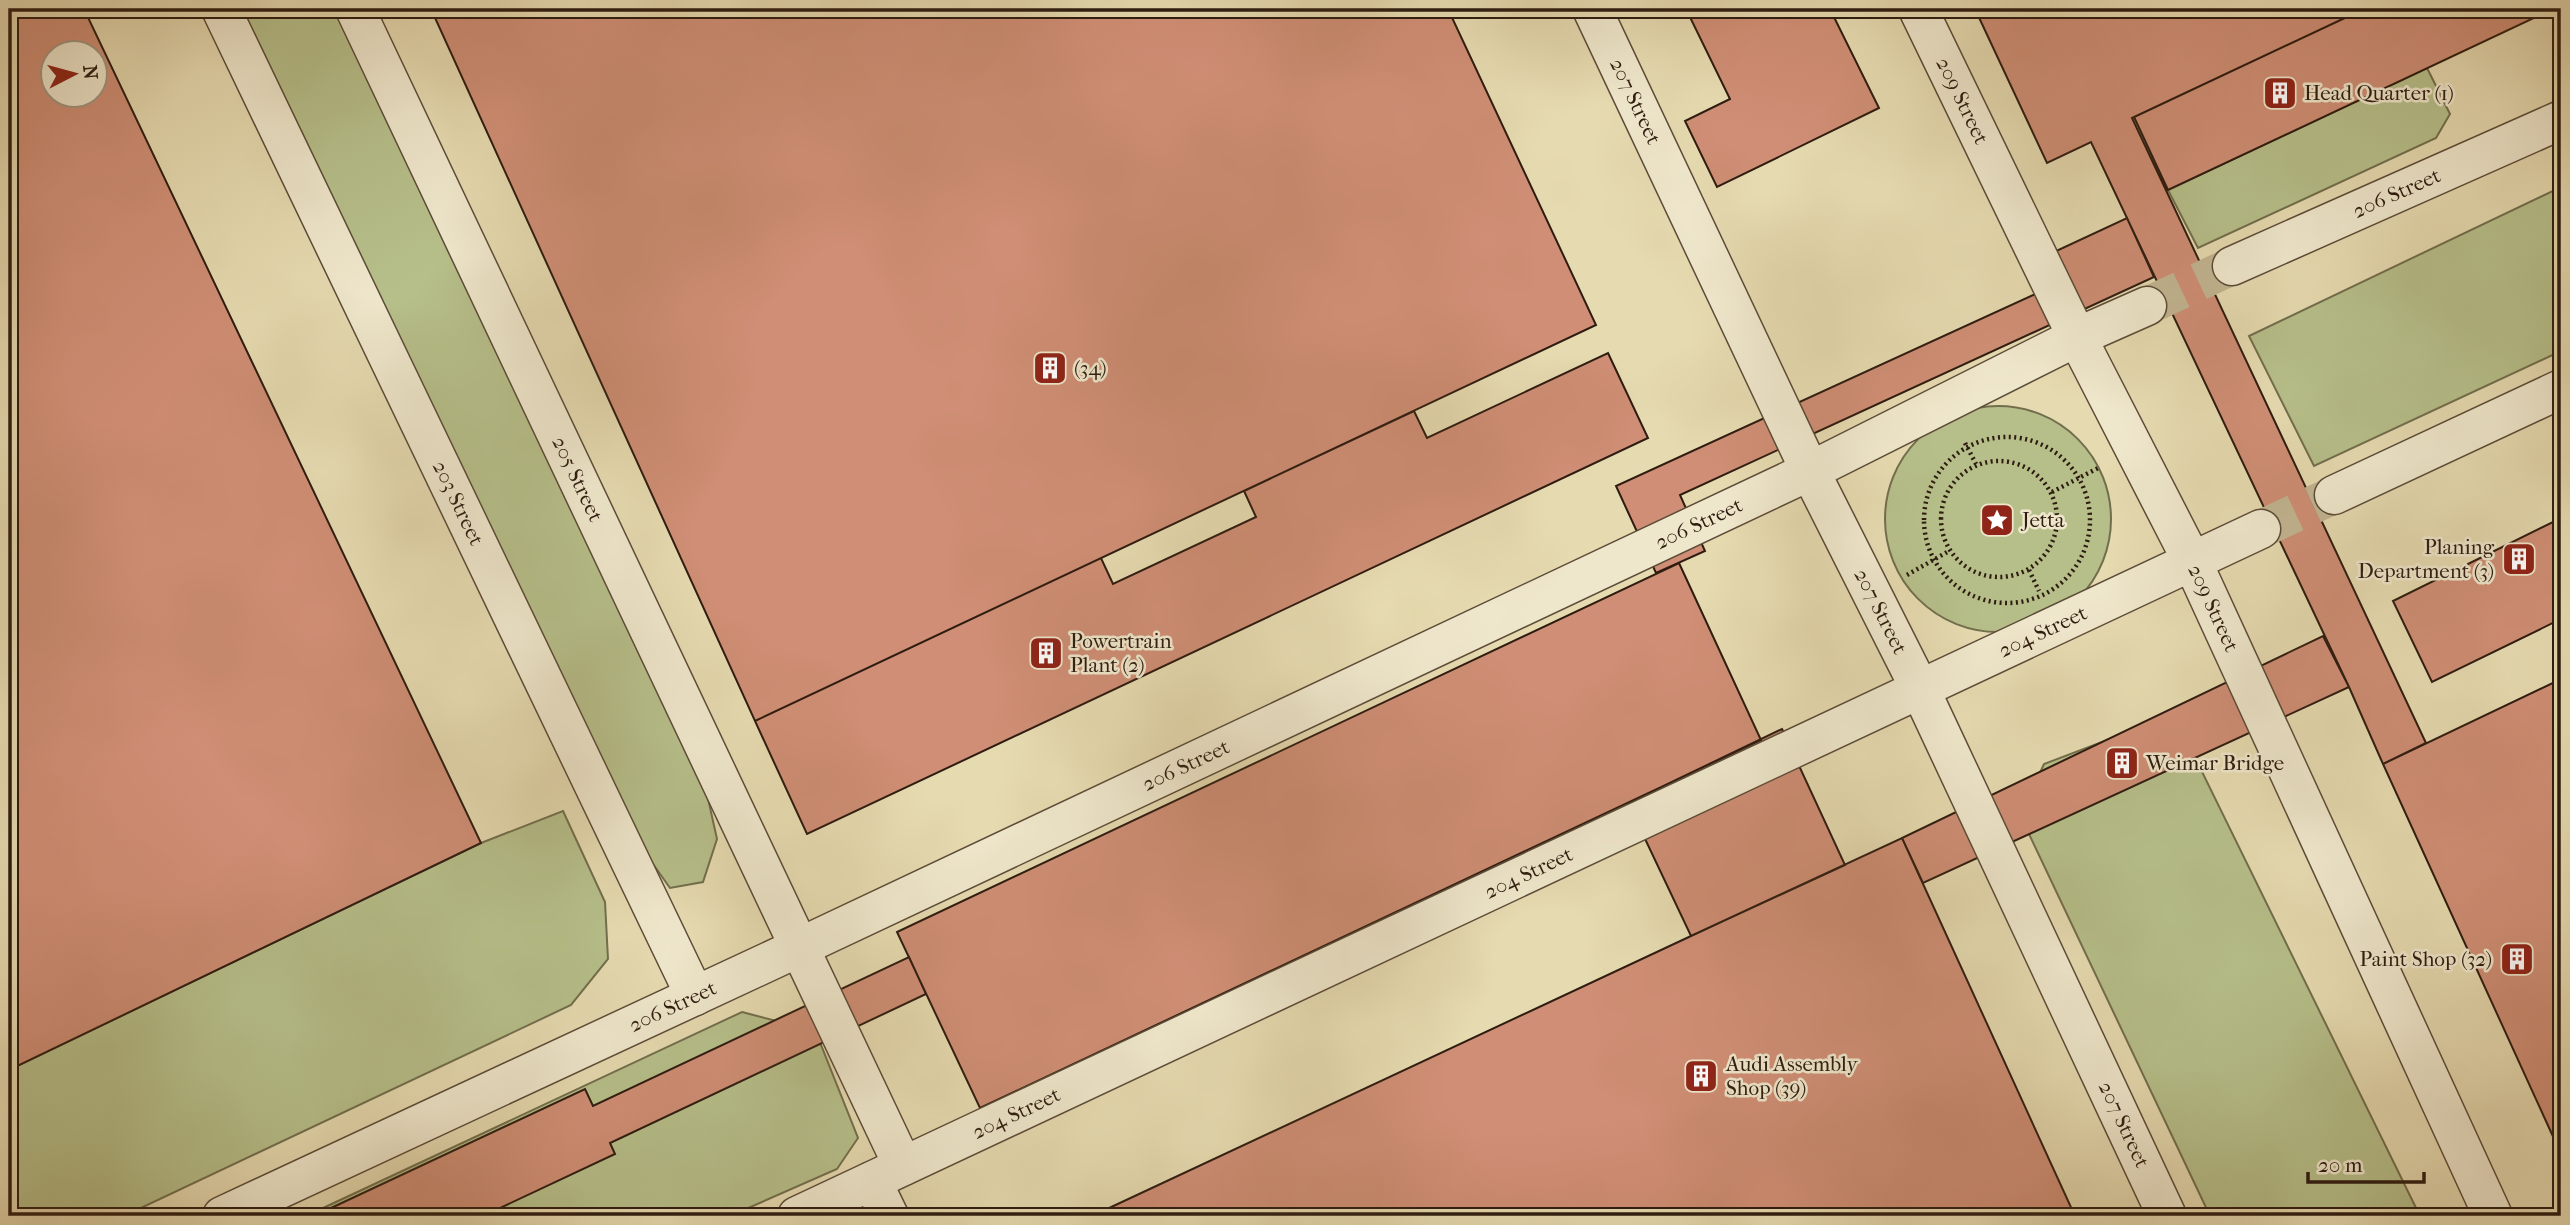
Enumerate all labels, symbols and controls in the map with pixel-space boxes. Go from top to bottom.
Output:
north arrow [38,38,108,108]
street label: 207 Street [1605,54,1666,149]
street label: 209 Street [1931,54,1994,148]
text: N [78,64,102,81]
building icon: Head Quarter (1) [2261,74,2299,112]
place label: Head Quarter (1) [2304,81,2454,105]
street label: 206 Street [2349,163,2445,223]
building icon: (34) [1031,349,1069,387]
place label: (34) [1074,356,1107,380]
street label: 205 Street [547,432,608,526]
street label: 203 Street [428,457,489,550]
street label: 206 Street [1651,492,1747,554]
place icon: Jetta [1978,501,2016,539]
place label: Jetta [2020,508,2065,532]
place label: Planing Department (3) [2358,535,2495,583]
building icon: Planing Department (3) [2500,540,2538,578]
street label: 209 Street [2183,561,2244,656]
street label: 207 Street [1849,565,1913,658]
street label: 204 Street [1995,600,2091,662]
place label: Powertrain Plant (2) [1070,629,1172,677]
building icon: Powertrain Plant (2) [1027,634,1065,672]
street label: 206 Street [1138,734,1234,796]
building icon: Weimar Bridge [2103,744,2141,782]
place label: Weimar Bridge [2145,751,2284,775]
street label: 204 Street [1481,842,1577,904]
building icon: Paint Shop (32) [2498,940,2536,978]
place label: Paint Shop (32) [2359,947,2492,971]
street label: 206 Street [625,975,721,1037]
place label: Audi Assembly Shop (39) [1725,1052,1858,1100]
building icon: Audi Assembly Shop (39) [1682,1057,1720,1095]
street label: 207 Street [2094,1078,2155,1172]
street label: 204 Street [968,1082,1064,1144]
scale bar [2308,1141,2423,1185]
text: 20 m [2318,1153,2363,1177]

